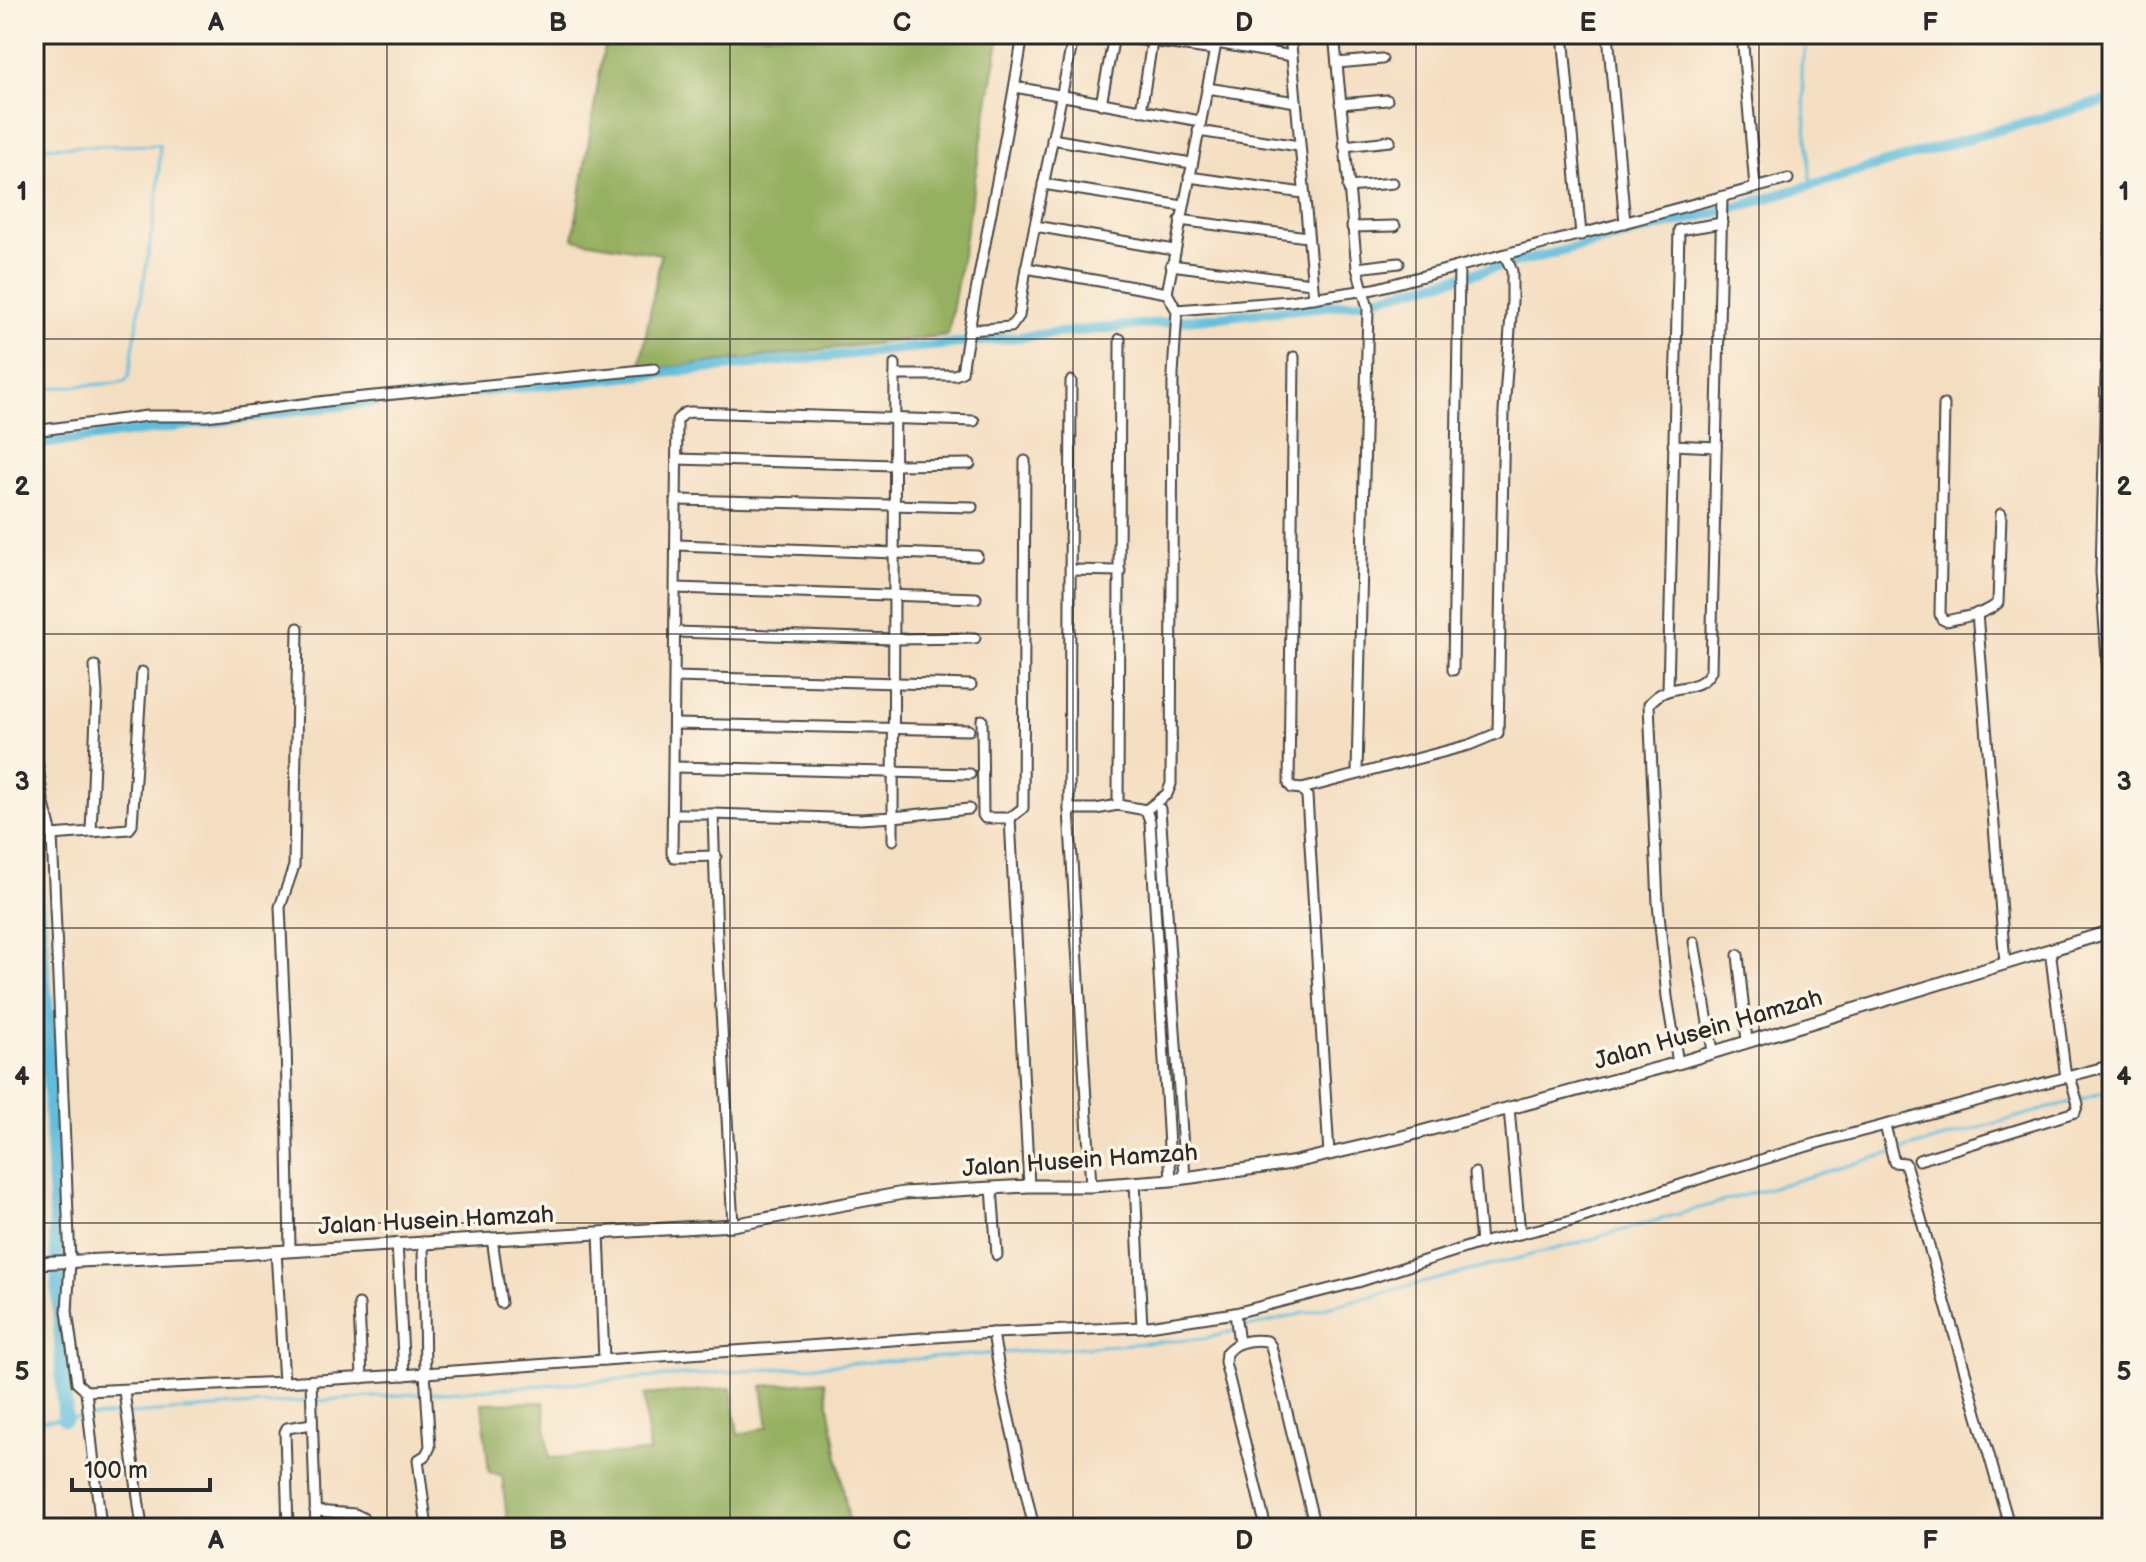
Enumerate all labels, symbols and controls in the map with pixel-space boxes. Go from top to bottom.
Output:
text: A [207,8,224,39]
text: B [549,8,567,39]
text: C [893,8,911,39]
text: D [1235,8,1253,39]
text: E [1580,8,1597,39]
text: F [1922,8,1938,39]
text: 1 [17,177,27,208]
text: 1 [2119,177,2129,208]
text: 2 [14,472,30,503]
text: 2 [2116,472,2132,503]
text: 3 [14,767,30,798]
text: 3 [2116,767,2132,798]
street label: Jalan Husein Hamzah [1591,983,1826,1076]
text: 4 [14,1062,30,1093]
text: 4 [2116,1062,2132,1093]
street label: Jalan Husein Hamzah [961,1138,1199,1183]
street label: Jalan Husein Hamzah [317,1200,555,1241]
text: 5 [14,1357,30,1388]
text: 5 [2116,1357,2132,1388]
scale bar [72,1442,210,1492]
text: 100 m [84,1456,148,1485]
text: A [207,1526,224,1557]
text: B [549,1526,567,1557]
text: C [893,1526,911,1557]
text: D [1235,1526,1253,1557]
text: E [1580,1526,1597,1557]
text: F [1922,1526,1938,1557]

